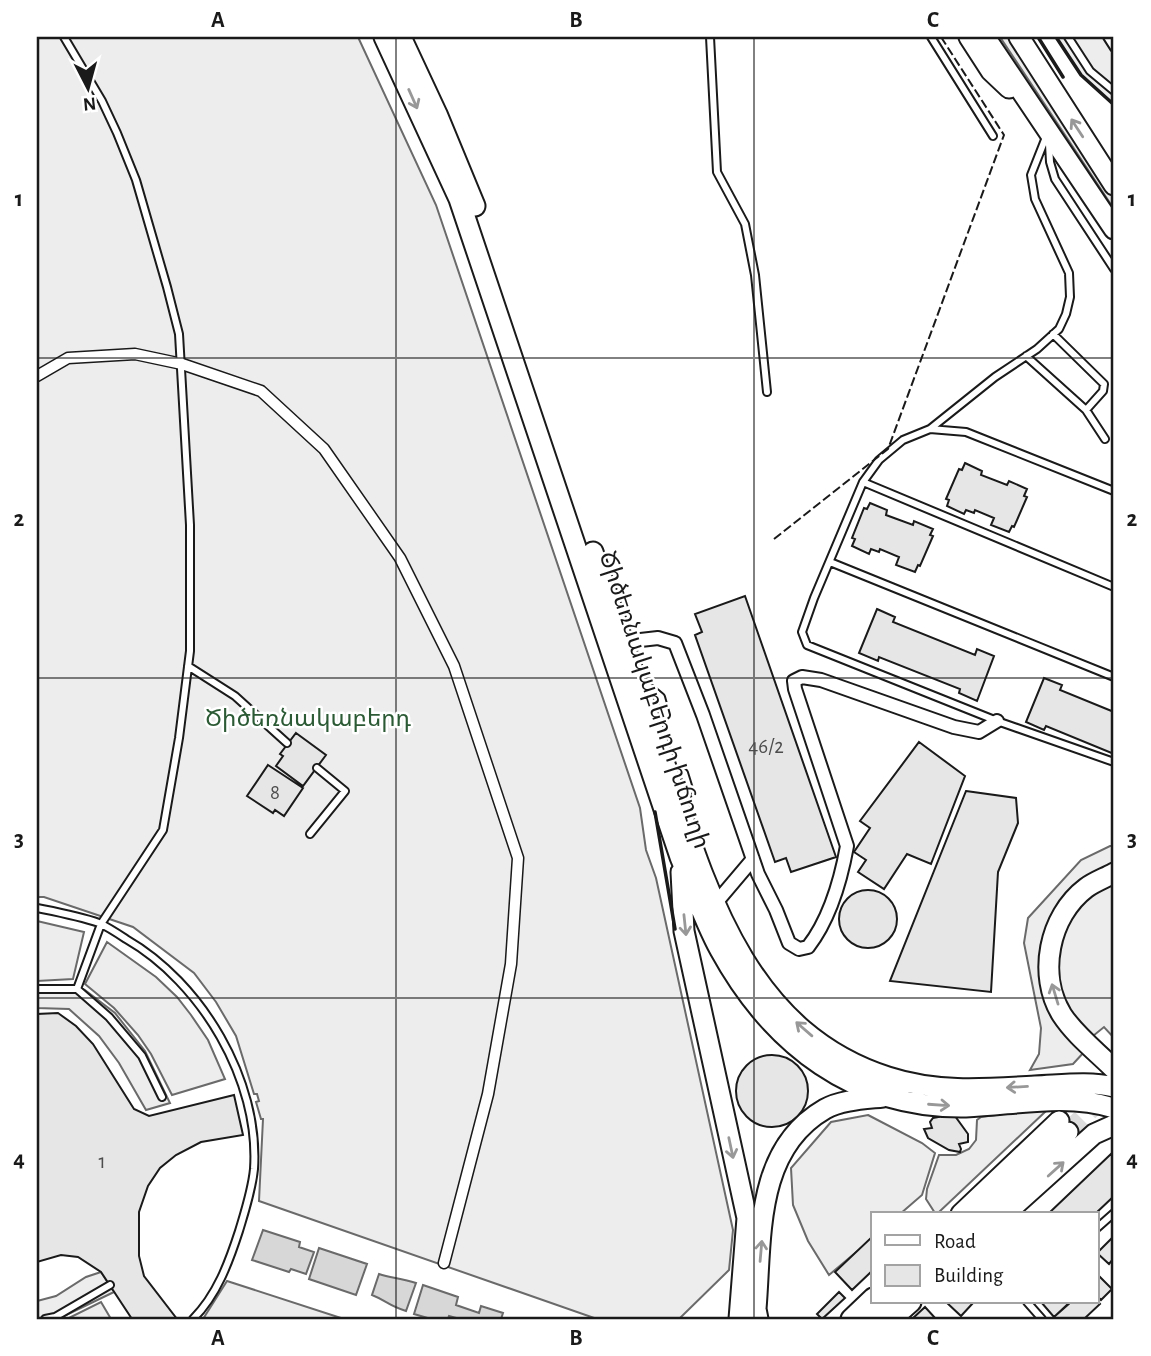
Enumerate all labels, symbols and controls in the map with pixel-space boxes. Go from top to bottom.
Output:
text: A [211,9,225,32]
text: B [569,9,583,32]
text: C [927,9,939,32]
north arrow [52,52,122,122]
one-way arrow [407,87,420,109]
text: N [82,93,97,114]
one-way arrow [1070,118,1084,138]
text: 1 [15,188,23,211]
text: 1 [1128,188,1136,211]
text: 2 [14,508,25,531]
text: 2 [1127,508,1138,531]
street label: Ծիծեռնակաբերդի խճուղի [594,548,713,852]
park label: Ծիծեռնակաբերդ [205,707,412,732]
house number: 46/2 [748,736,784,757]
house number: 8 [270,782,280,803]
text: 3 [14,828,24,851]
text: 3 [1127,828,1137,851]
one-way arrow [678,913,691,936]
one-way arrow [1047,983,1060,1005]
one-way arrow [795,1021,813,1037]
one-way arrow [1006,1081,1029,1094]
one-way arrow [927,1099,950,1112]
one-way arrow [725,1136,739,1159]
text: 4 [13,1148,25,1171]
text: 4 [1126,1148,1138,1171]
house number: 1 [98,1151,106,1172]
one-way arrow [1047,1160,1064,1177]
legend [871,1212,1098,1304]
text: Road [934,1231,976,1252]
one-way arrow [755,1241,768,1263]
text: Building [934,1265,1004,1286]
text: A [211,1327,225,1350]
text: B [569,1327,583,1350]
text: C [927,1327,939,1350]

